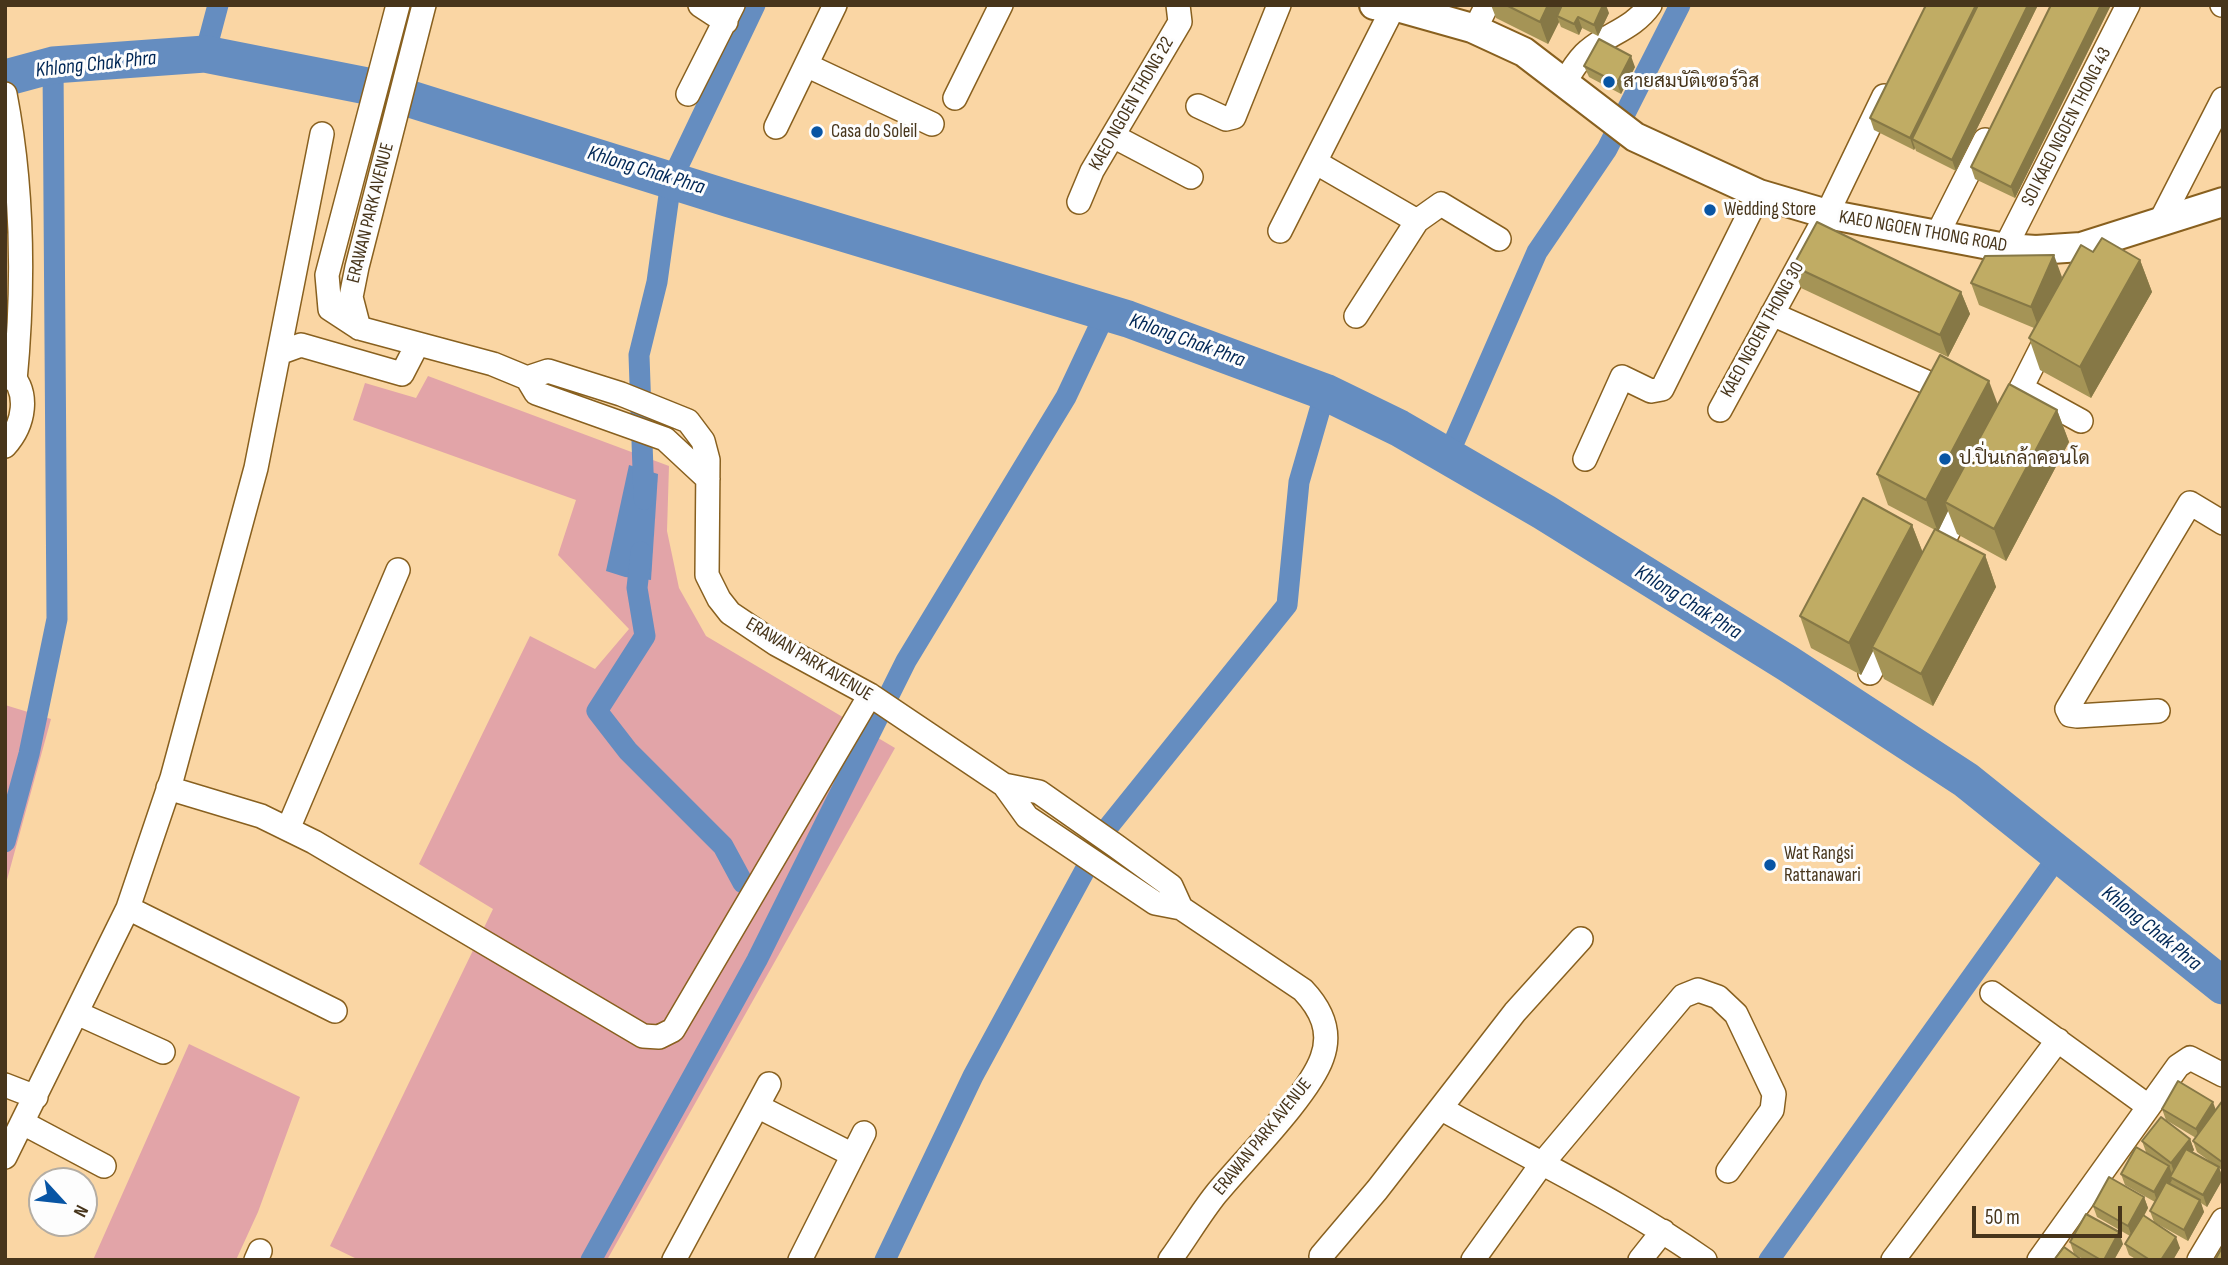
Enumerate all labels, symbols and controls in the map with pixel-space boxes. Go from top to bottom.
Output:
street label: KAEO NGOEN THONG 22 [1085,33,1179,175]
street label: SOI KAEO NGOEN THONG 43 [2017,44,2117,210]
water label: Khlong Chak Phra [34,46,158,84]
place label: สายสมบัติเซอร์วิส [1623,71,1759,93]
marker: สายสมบัติเซอร์วิส [1601,74,1617,90]
place label: Casa do Soleil [831,121,917,143]
marker: Casa do Soleil [809,124,825,140]
street label: ERAWAN PARK AVENUE [343,140,399,286]
water label: Khlong Chak Phra [584,141,708,201]
place label: Wedding Store [1724,199,1816,221]
marker: Wedding Store [1702,202,1718,218]
street label: KAEO NGOEN THONG ROAD [1837,206,2009,258]
street label: KAEO NGOEN THONG 30 [1716,258,1810,402]
water label: Khlong Chak Phra [1126,308,1248,374]
place label: ป.ปิ่นเกล้าคอนโด [1959,448,2090,470]
marker: ป.ปิ่นเกล้าคอนโด [1937,451,1953,467]
water label: Khlong Chak Phra [1630,560,1746,646]
street label: ERAWAN PARK AVENUE [741,613,877,707]
place label: Wat Rangsi Rattanawari [1784,843,1861,887]
marker: Wat Rangsi Rattanawari [1762,857,1778,873]
water label: Khlong Chak Phra [2096,881,2206,977]
street label: ERAWAN PARK AVENUE [1209,1074,1317,1200]
north arrow [28,1167,98,1237]
scale bar [1976,1192,2126,1236]
text: N [68,1201,93,1221]
text: 50 m [1985,1205,2020,1230]

